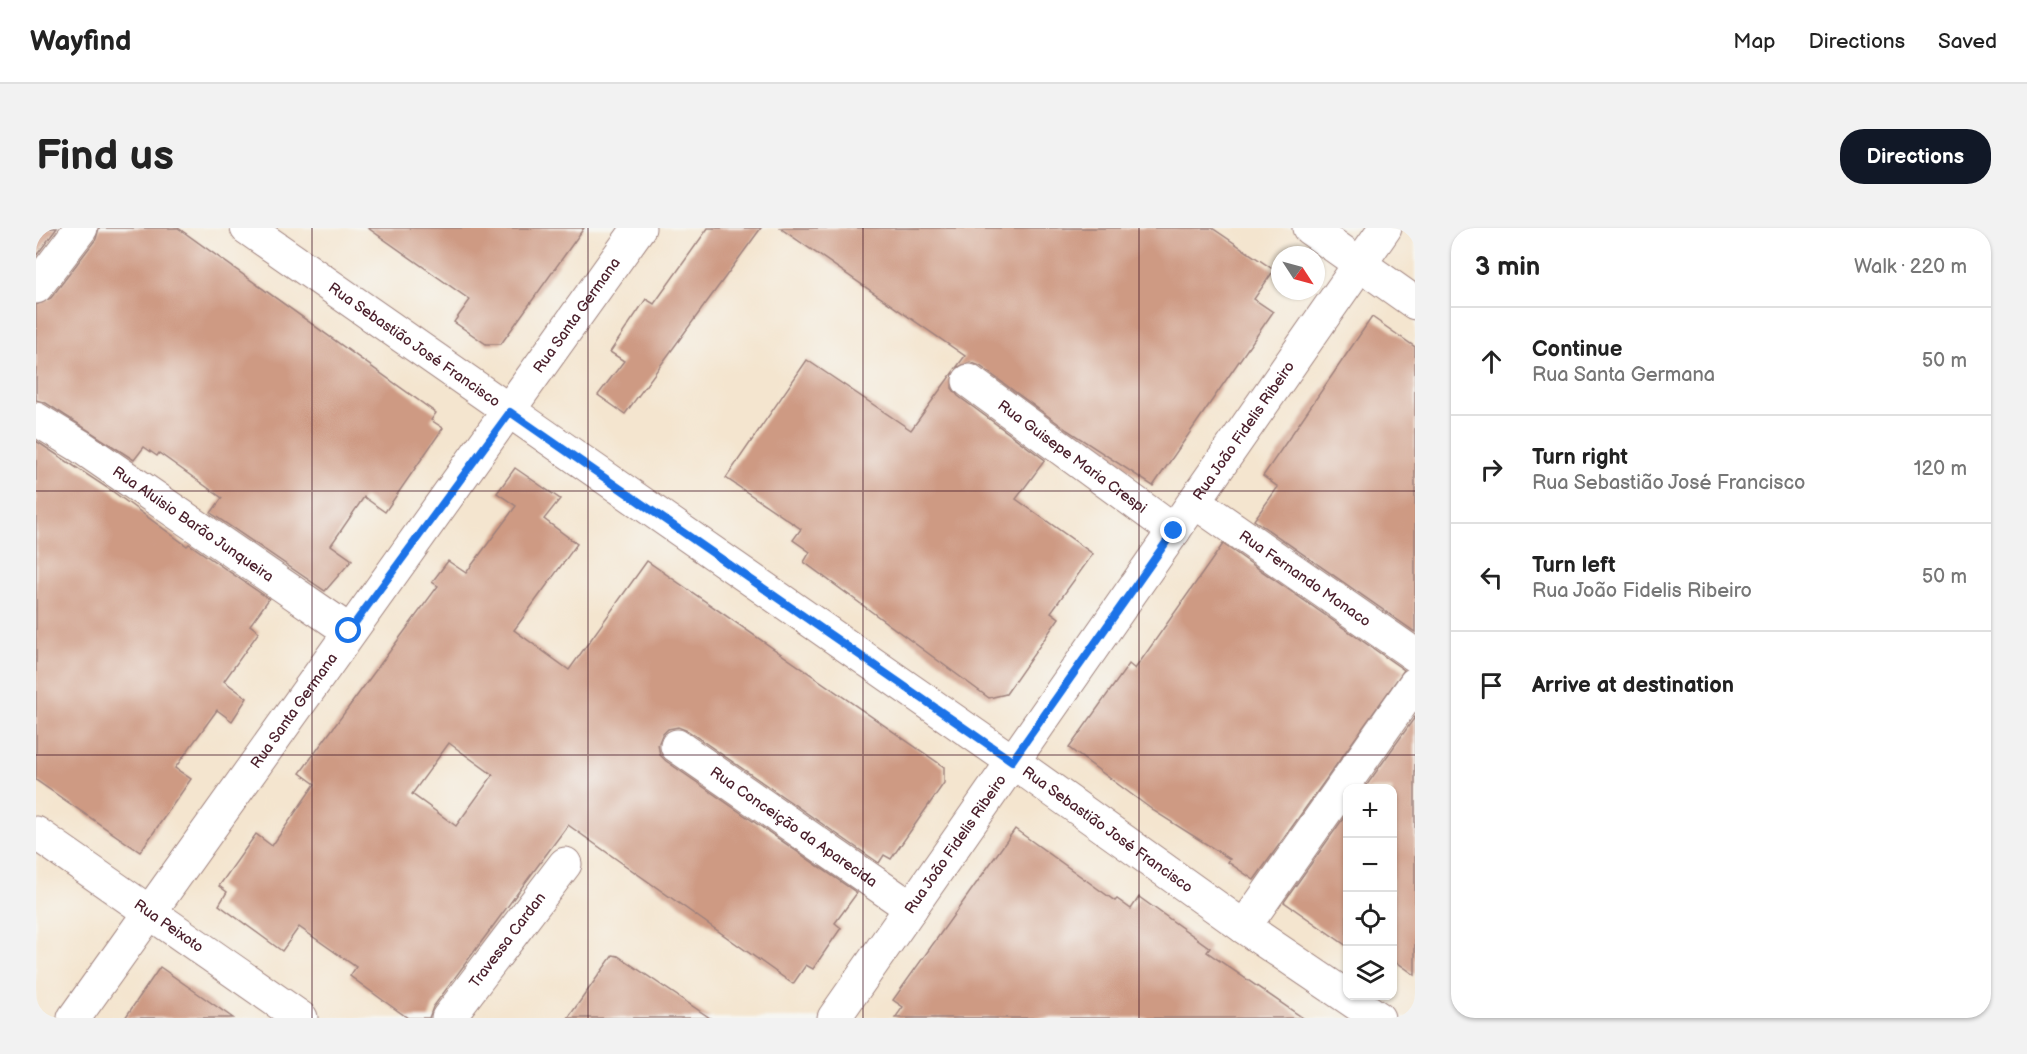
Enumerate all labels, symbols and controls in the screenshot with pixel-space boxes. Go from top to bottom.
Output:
text: Wayfind [30,25,131,58]
text: Map [1733,29,1776,54]
text: Directions [1809,29,1905,54]
text: Saved [1938,29,1997,54]
button: Directions [1840,129,1991,184]
text: Find us [36,131,174,182]
north arrow [1271,246,1325,300]
text: 3 min [1475,252,1540,283]
street label: Rua Santa Germana [529,254,624,377]
text: Walk · 220 m [1854,255,1967,279]
street label: Rua Sebastião José Francisco [325,278,504,411]
text: Continue [1532,336,1622,363]
icon: ahead [1475,345,1508,378]
text: 50 m [1922,349,1967,373]
street label: Rua João Fidelis Ribeiro [1189,358,1299,504]
text: Rua Santa Germana [1532,363,1715,387]
street label: Rua Guisepe Maria Crespi [994,396,1151,517]
text: Turn right [1532,444,1628,471]
icon: right [1475,453,1508,486]
text: 120 m [1914,457,1967,481]
street label: Rua Aluisio Barão Junqueira [109,462,278,586]
text: Rua Sebastião José Francisco [1532,471,1805,495]
route end [1160,517,1186,543]
street label: Rua Fernando Monaco [1236,526,1374,631]
text: Turn left [1532,552,1616,579]
icon: left [1475,561,1508,594]
text: 50 m [1922,565,1967,589]
text: Rua João Fidelis Ribeiro [1532,579,1752,603]
route start [335,617,361,643]
street label: Rua Santa Germana [246,649,342,772]
icon: arrive [1475,669,1508,702]
text: Arrive at destination [1532,672,1734,699]
street label: Rua Conceição da Aparecida [707,762,881,891]
street label: Rua Sebastião José Francisco [1019,762,1197,897]
street label: Rua João Fidelis Ribeiro [900,771,1010,917]
map controls [1343,784,1397,1000]
button: + [1343,784,1397,838]
button: − [1343,838,1397,892]
street label: Travessa Cardan [465,888,550,992]
button: locate [1343,892,1397,946]
street label: Rua Peixoto [130,895,207,957]
button: layers [1343,946,1397,1000]

